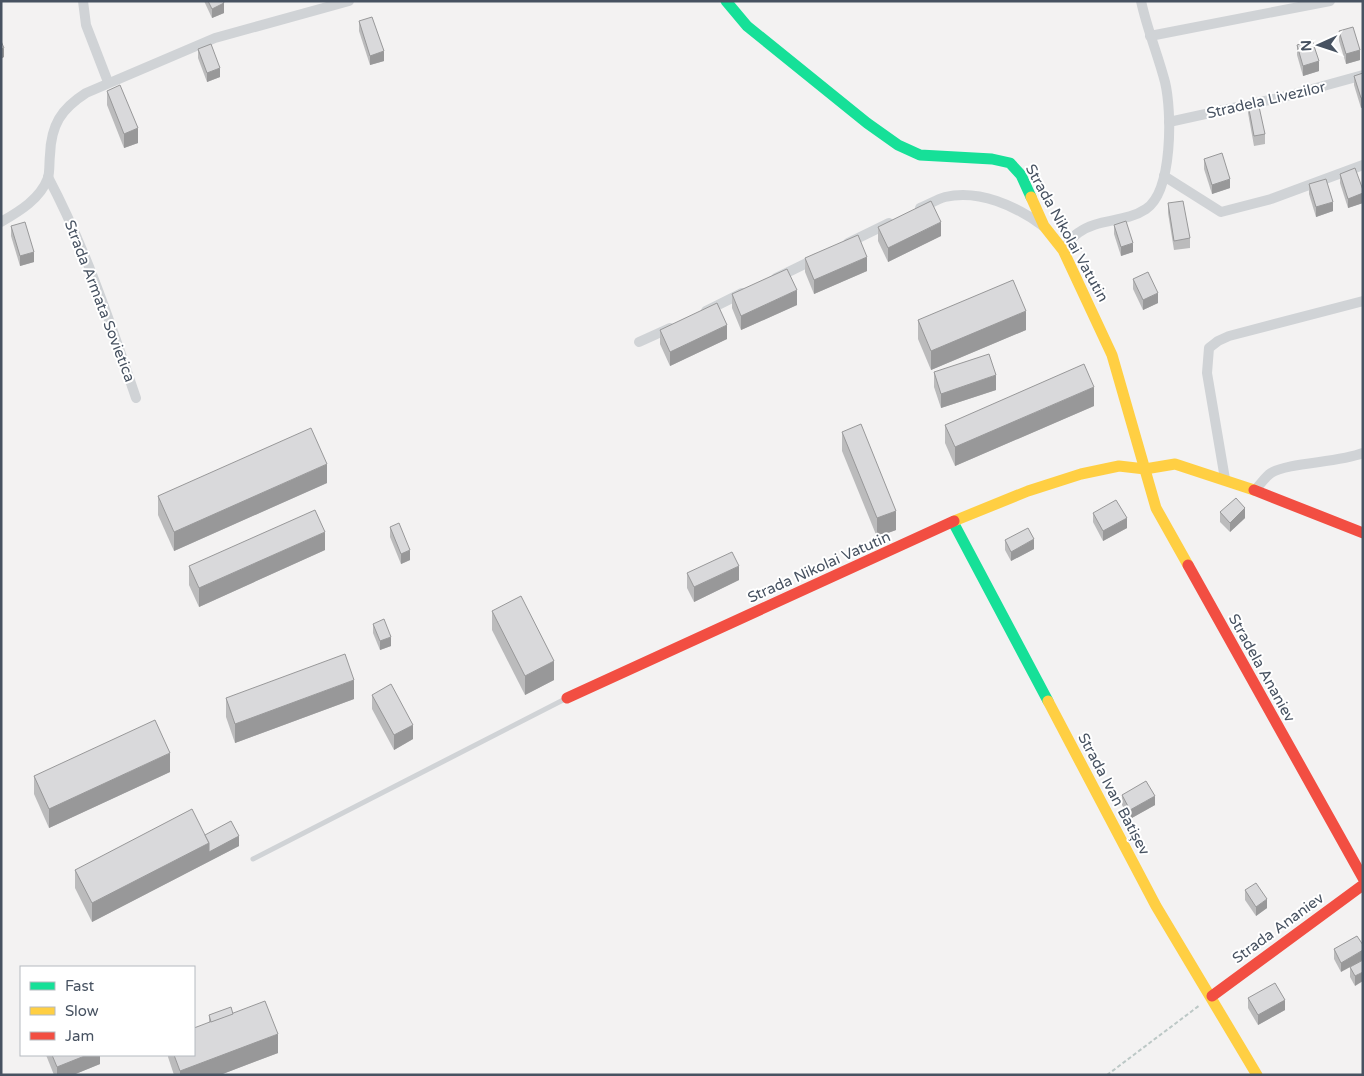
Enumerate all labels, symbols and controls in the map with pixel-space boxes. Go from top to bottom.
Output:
north arrow [1294,20,1344,70]
text: N [1298,40,1315,52]
street label: Stradela Livezilor [1205,78,1327,122]
street label: Strada Nikolai Vatutin [1022,161,1112,305]
street label: Strada Armata Sovietica [61,218,139,384]
street label: Strada Nikolai Vatutin [745,527,893,607]
street label: Stradela Ananiev [1225,611,1299,725]
street label: Strada Ivan Batișev [1074,730,1154,858]
street label: Strada Ananiev [1229,889,1327,967]
legend [20,966,195,1056]
text: Fast [65,977,95,995]
text: Slow [65,1002,99,1020]
text: Jam [65,1027,94,1045]

